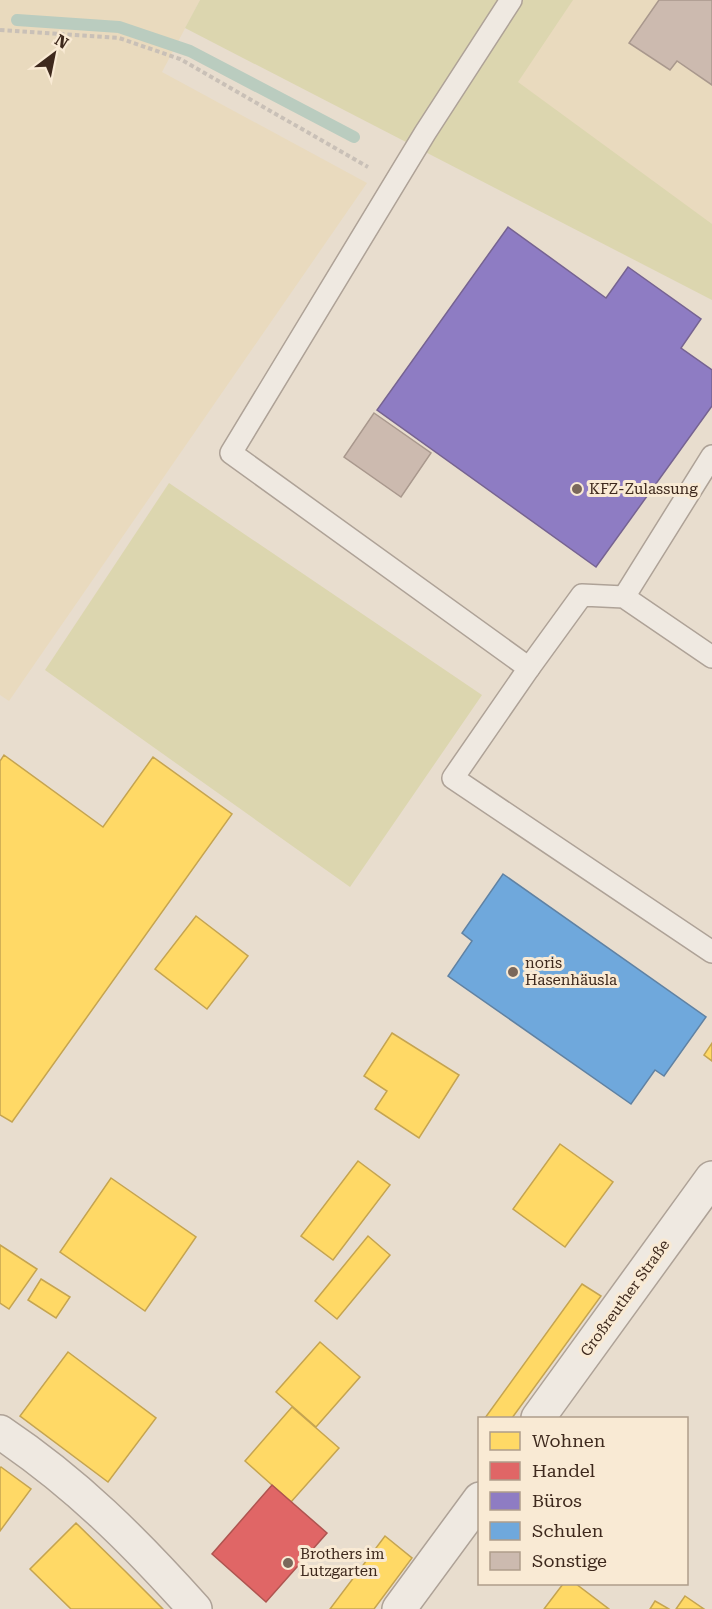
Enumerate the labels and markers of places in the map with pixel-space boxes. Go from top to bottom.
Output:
place label: KFZ-Zulassung [589,480,698,498]
marker: KFZ-Zulassung [570,482,584,496]
place label: noris Hasenhäusla [525,954,617,989]
marker: noris Hasenhäusla [506,965,520,979]
place label: Brothers im Lutzgarten [300,1545,385,1580]
marker: Brothers im Lutzgarten [281,1556,295,1570]

